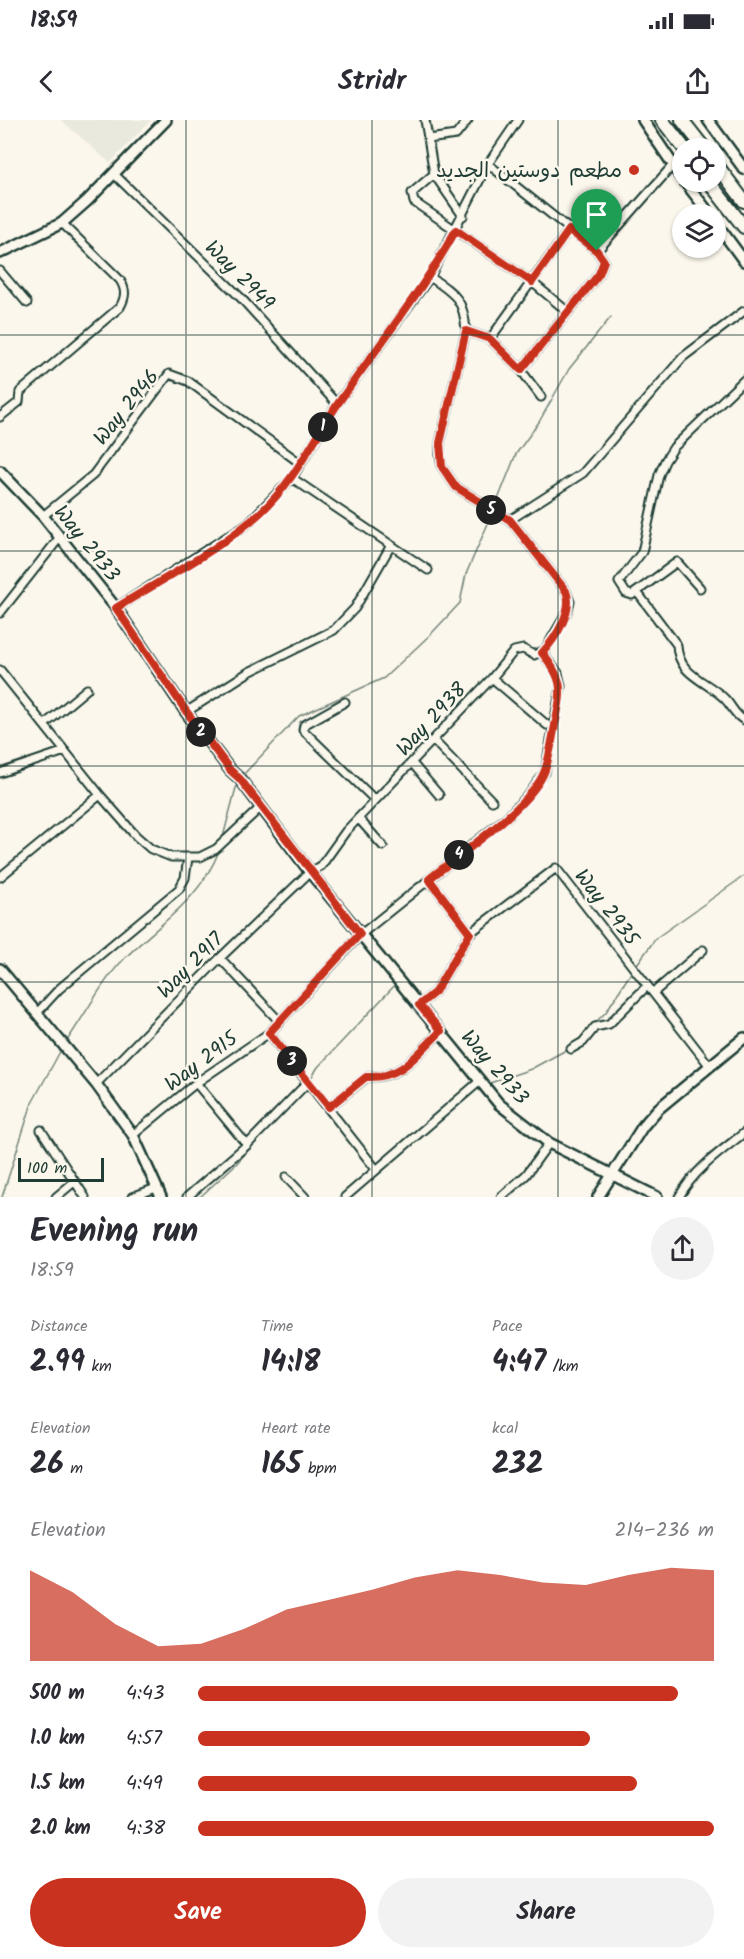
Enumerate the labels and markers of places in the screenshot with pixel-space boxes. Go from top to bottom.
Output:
place label: مطعم دوستين الجديد [436,155,622,188]
marker: مطعم دوستين الجديد [627,163,641,177]
pin [571,189,622,251]
pin: 1 [308,412,338,442]
pin: 5 [476,495,506,525]
pin: 2 [186,717,216,747]
pin: 4 [444,840,474,870]
pin: 3 [277,1046,307,1076]

